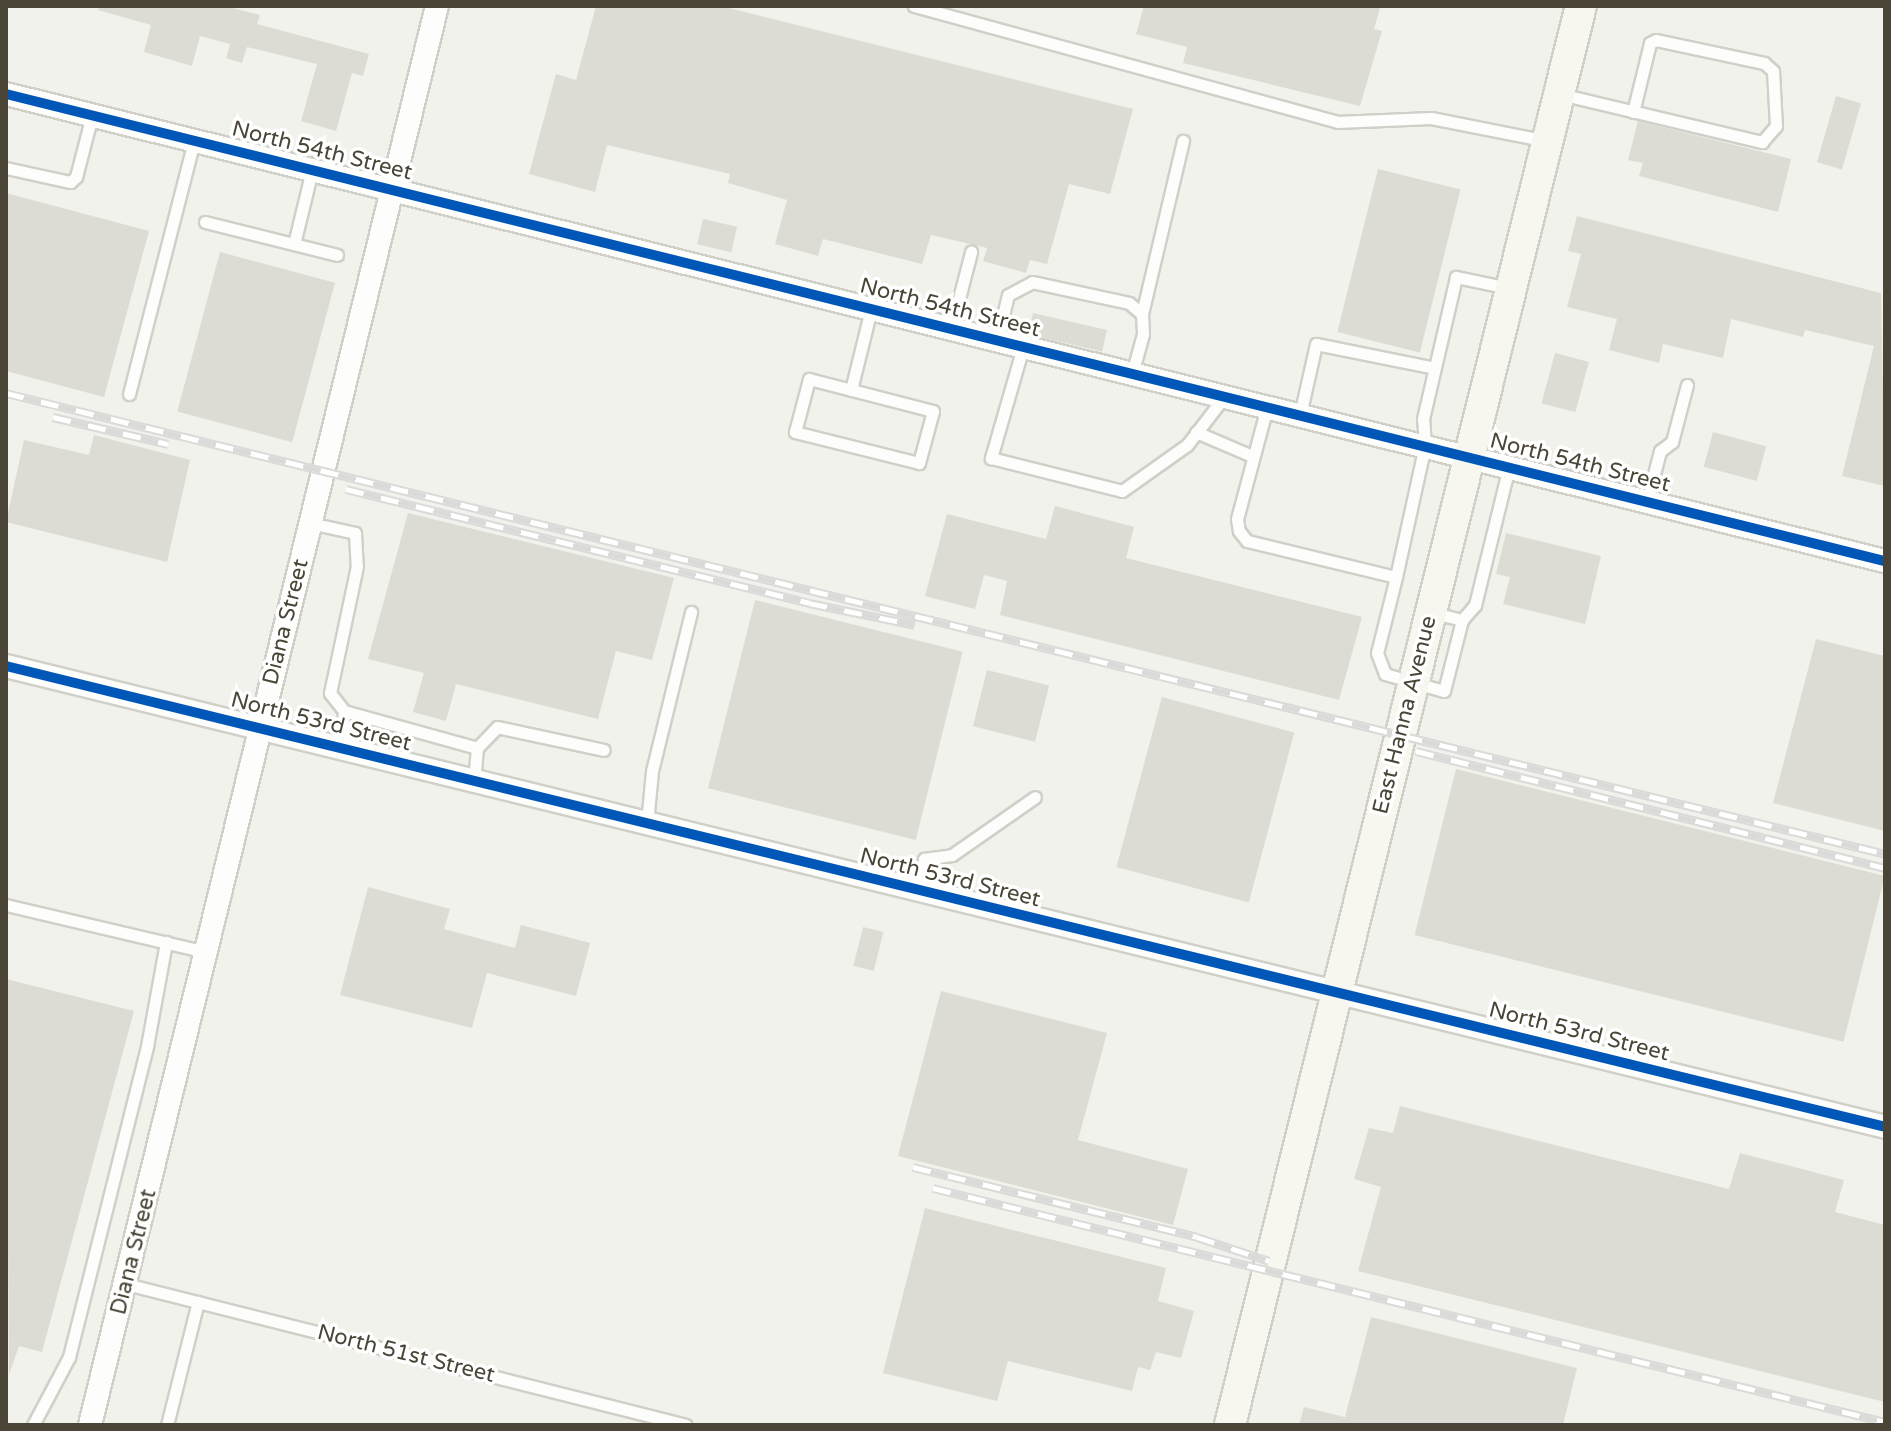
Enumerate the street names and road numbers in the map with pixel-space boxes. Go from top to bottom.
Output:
street label: North 54th Street [229,116,415,186]
street label: North 54th Street [857,273,1043,343]
street label: North 54th Street [1487,428,1673,498]
street label: Diana Street [258,556,314,688]
street label: East Hanna Avenue [1368,613,1442,817]
street label: North 53rd Street [228,687,414,757]
street label: North 53rd Street [857,843,1043,913]
street label: North 53rd Street [1486,997,1672,1067]
street label: Diana Street [106,1186,162,1318]
street label: North 51st Street [315,1319,497,1389]

